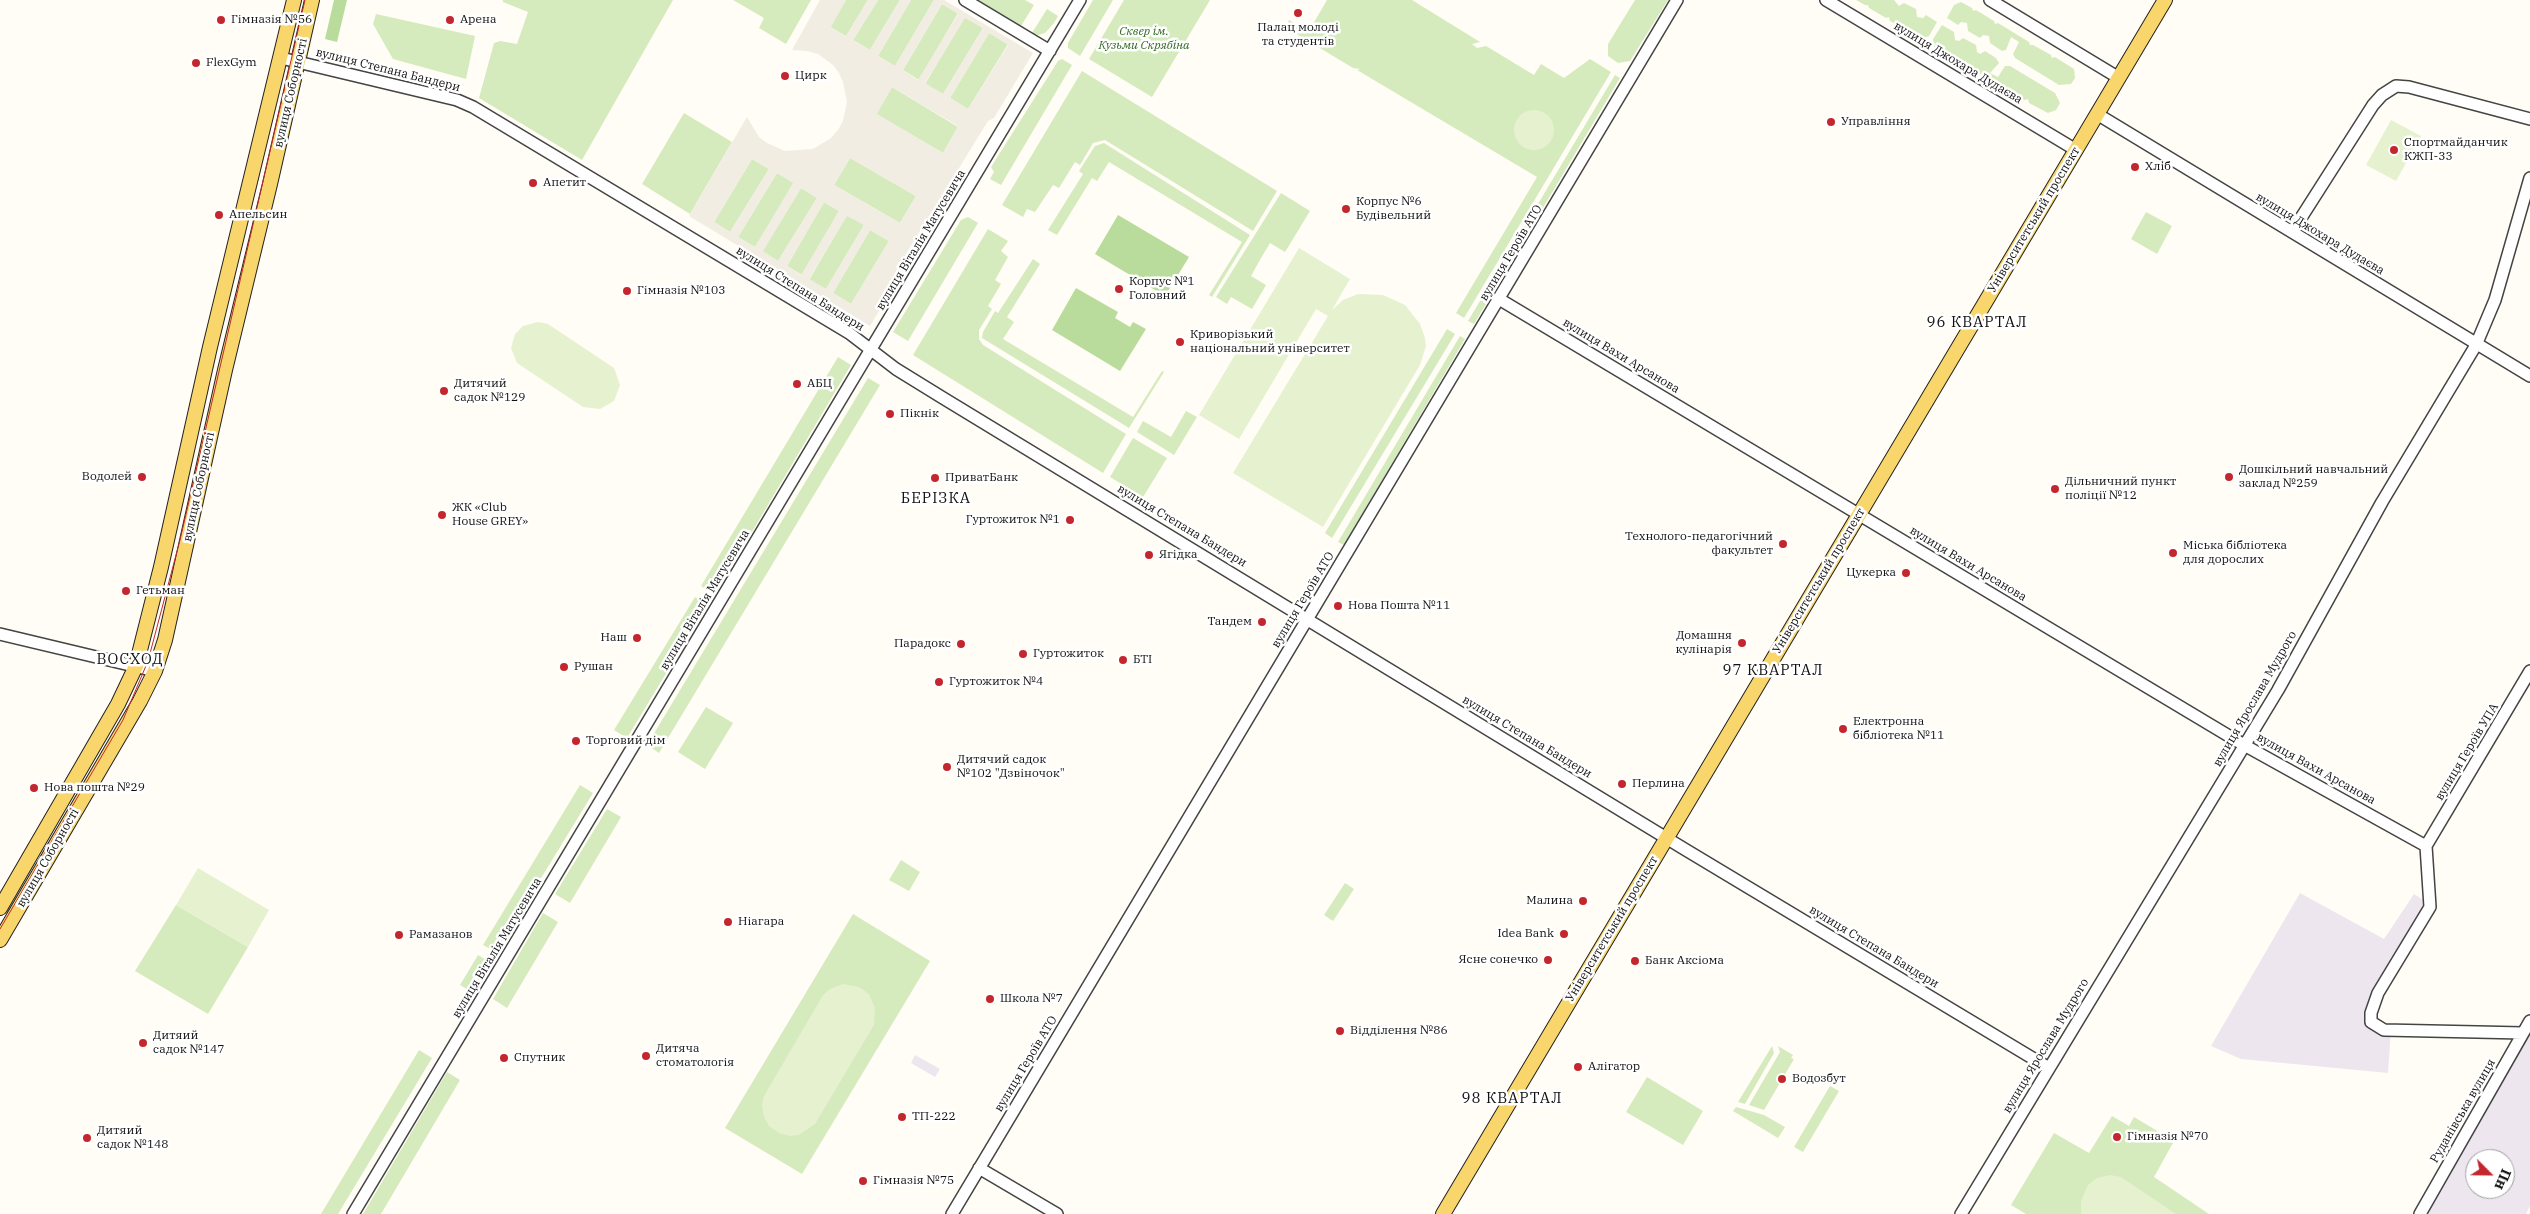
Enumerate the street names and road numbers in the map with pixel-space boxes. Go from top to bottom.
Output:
street label: вулиця Джохара Дудаєва [1891,19,2025,107]
street label: вулиця Соборності [271,37,311,149]
street label: вулиця Степана Бандери [314,45,462,95]
street label: Університетський проспект [1985,145,2083,295]
street label: вулиця Віталія Матусевича [873,167,969,313]
street label: вулиця Джохара Дудаєва [2253,190,2387,278]
street label: вулиця Героїв АТО [1477,202,1545,304]
street label: вулиця Степана Бандери [733,244,867,334]
street label: вулиця Вахи Арсанова [1560,315,1682,397]
street label: вулиця Соборності [180,431,218,543]
street label: вулиця Степана Бандери [1115,482,1249,570]
street label: Університетський проспект [1770,506,1868,656]
street label: вулиця Вахи Арсанова [1907,523,2029,605]
street label: вулиця Віталія Матусевича [657,527,753,673]
street label: вулиця Героїв АТО [1269,549,1337,651]
street label: вулиця Ярослава Мудрого [2210,629,2300,769]
street label: вулиця Степана Бандери [1460,693,1594,781]
street label: вулиця Героїв УПА [2432,701,2502,803]
street label: вулиця Вахи Арсанова [2254,730,2378,808]
street label: вулиця Соборності [14,806,82,910]
street label: Університетський проспект [1563,854,1661,1004]
street label: вулиця Віталія Матусевича [449,875,545,1021]
street label: вулиця Степана Бандери [1807,903,1941,991]
street label: вулиця Ярослава Мудрого [2000,976,2092,1116]
street label: вулиця Героїв АТО [992,1013,1060,1115]
street label: Руданівська вулиця [2427,1056,2499,1166]

